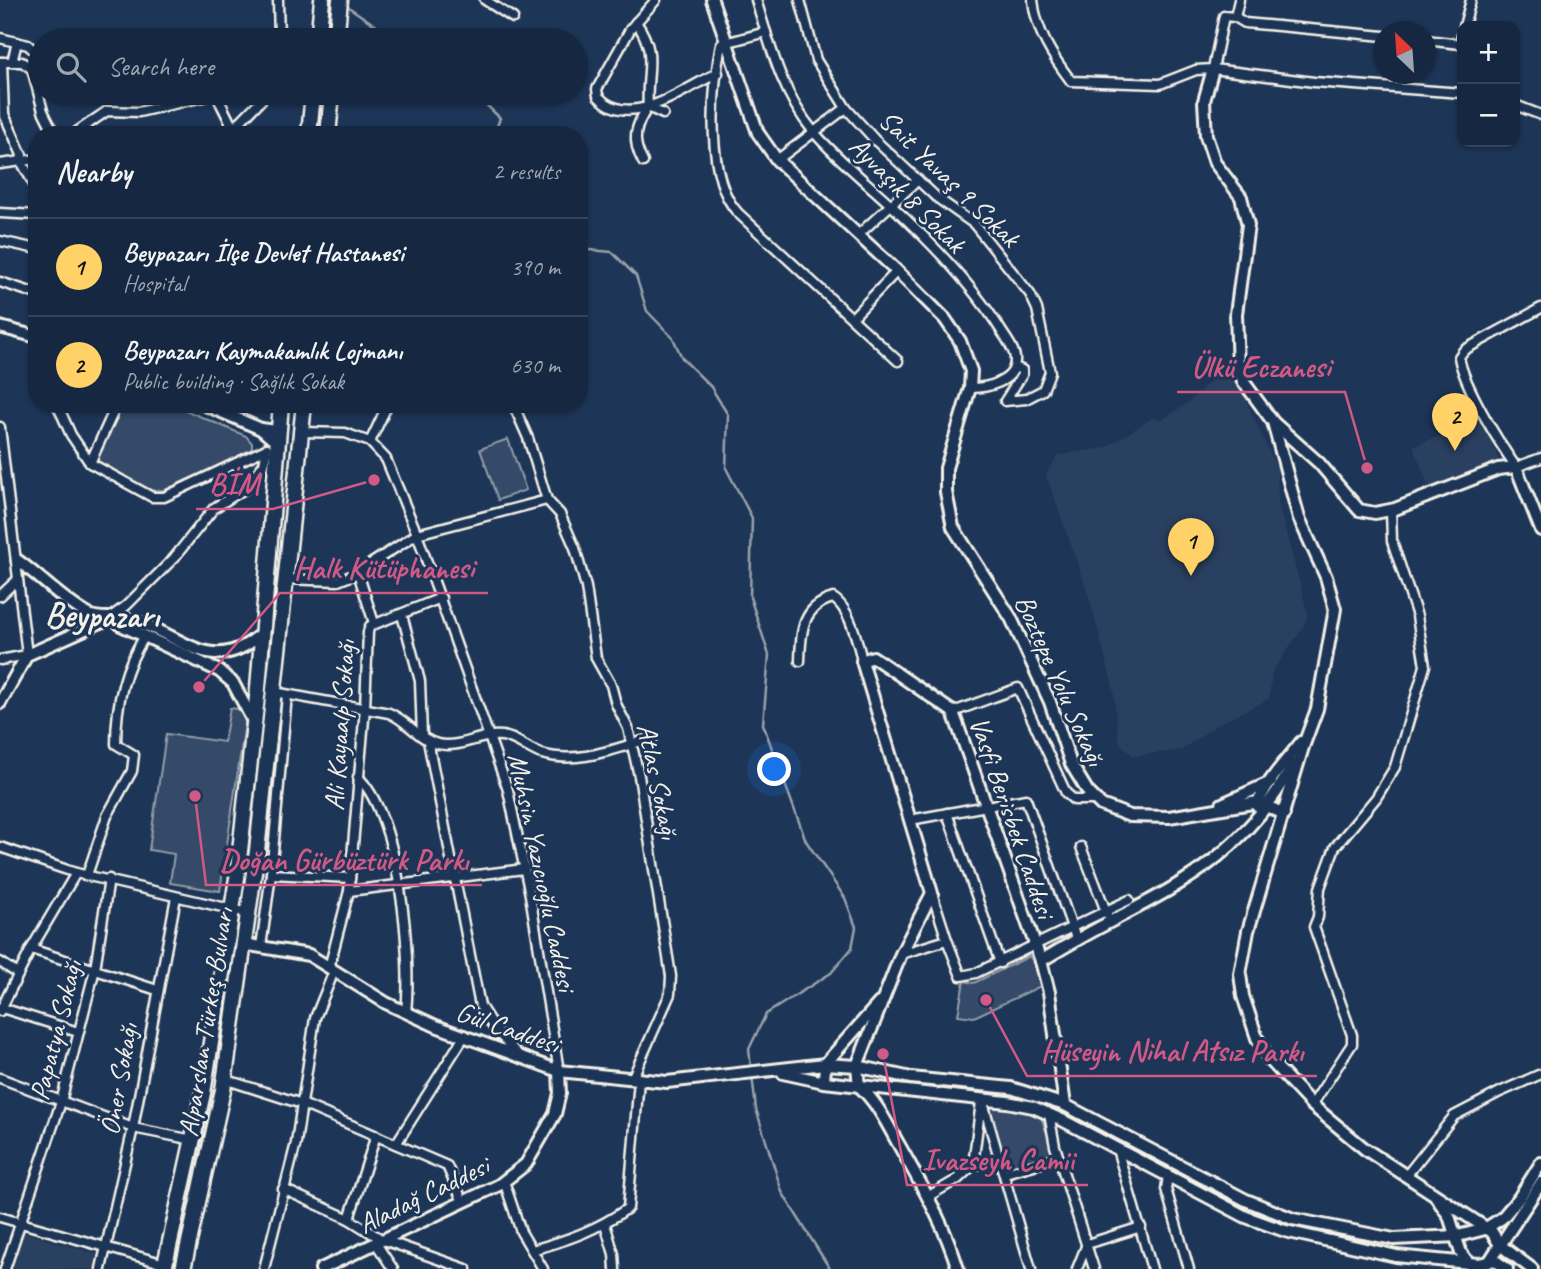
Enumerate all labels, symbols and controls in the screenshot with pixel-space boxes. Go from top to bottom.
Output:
north arrow [1373,21,1436,84]
map controls [1457,21,1520,147]
button: + [1457,21,1520,84]
search box [28,28,588,105]
icon: search [52,48,90,86]
text: Search here [108,50,214,83]
button: − [1457,84,1520,147]
street label: Sait Yavaş 9 Sokak [872,102,1029,256]
street label: Ayvaşık 8 Sokak [842,129,975,261]
text: Nearby [56,153,132,191]
text: 2 results [493,157,560,186]
text: Beypazarı İlçe Devlet Hastanesi [123,236,404,269]
text: 1 [74,253,84,282]
text: 390 m [511,253,560,282]
text: Hospital [123,269,186,298]
text: Beypazarı Kaymakamlık Lojmanı [123,334,402,367]
callout: Ülkü Eczanesi [1177,341,1345,392]
text: Ülkü Eczanesi [1191,348,1335,386]
text: 2 [74,351,84,380]
text: 630 m [511,351,560,380]
text: Public building · Sağlık Sokak [123,367,344,396]
pin: 2 [1432,393,1478,451]
callout: BİM [196,458,273,509]
text: BİM [209,465,263,503]
pin: 1 [1168,518,1214,576]
callout: Halk Kütüphanesi [280,542,488,593]
text: Halk Kütüphanesi [294,549,478,587]
street label: Boztepe Yolu Sokağı [1007,589,1115,773]
district label: Beypazarı [45,593,162,638]
street label: Ali Kayaalp Sokağı [316,637,363,811]
street label: Vasfi Berisbek Caddesi [962,712,1065,926]
street label: Atlas Sokağı [629,720,688,844]
street label: Muhsin Yazıcıoğlu Caddesi [500,750,586,998]
your location [757,752,791,786]
callout: Doğan Gürbüztürk Parkı [206,834,482,885]
text: Doğan Gürbüztürk Parkı [220,841,471,879]
street label: Alparslan Türkeş Bulvarı [170,903,241,1139]
street label: Papatya Sokağı [21,955,90,1104]
street label: Gül Caddesi [452,994,568,1063]
street label: Öner Sokağı [91,1019,146,1138]
callout: Hüseyin Nihal Atsız Parkı [1027,1025,1317,1076]
text: Hüseyin Nihal Atsız Parkı [1041,1032,1306,1071]
callout: Ivazseyh Camii [907,1134,1088,1185]
text: Ivazseyh Camii [922,1141,1078,1179]
street label: Aladağ Caddesi [352,1146,498,1241]

